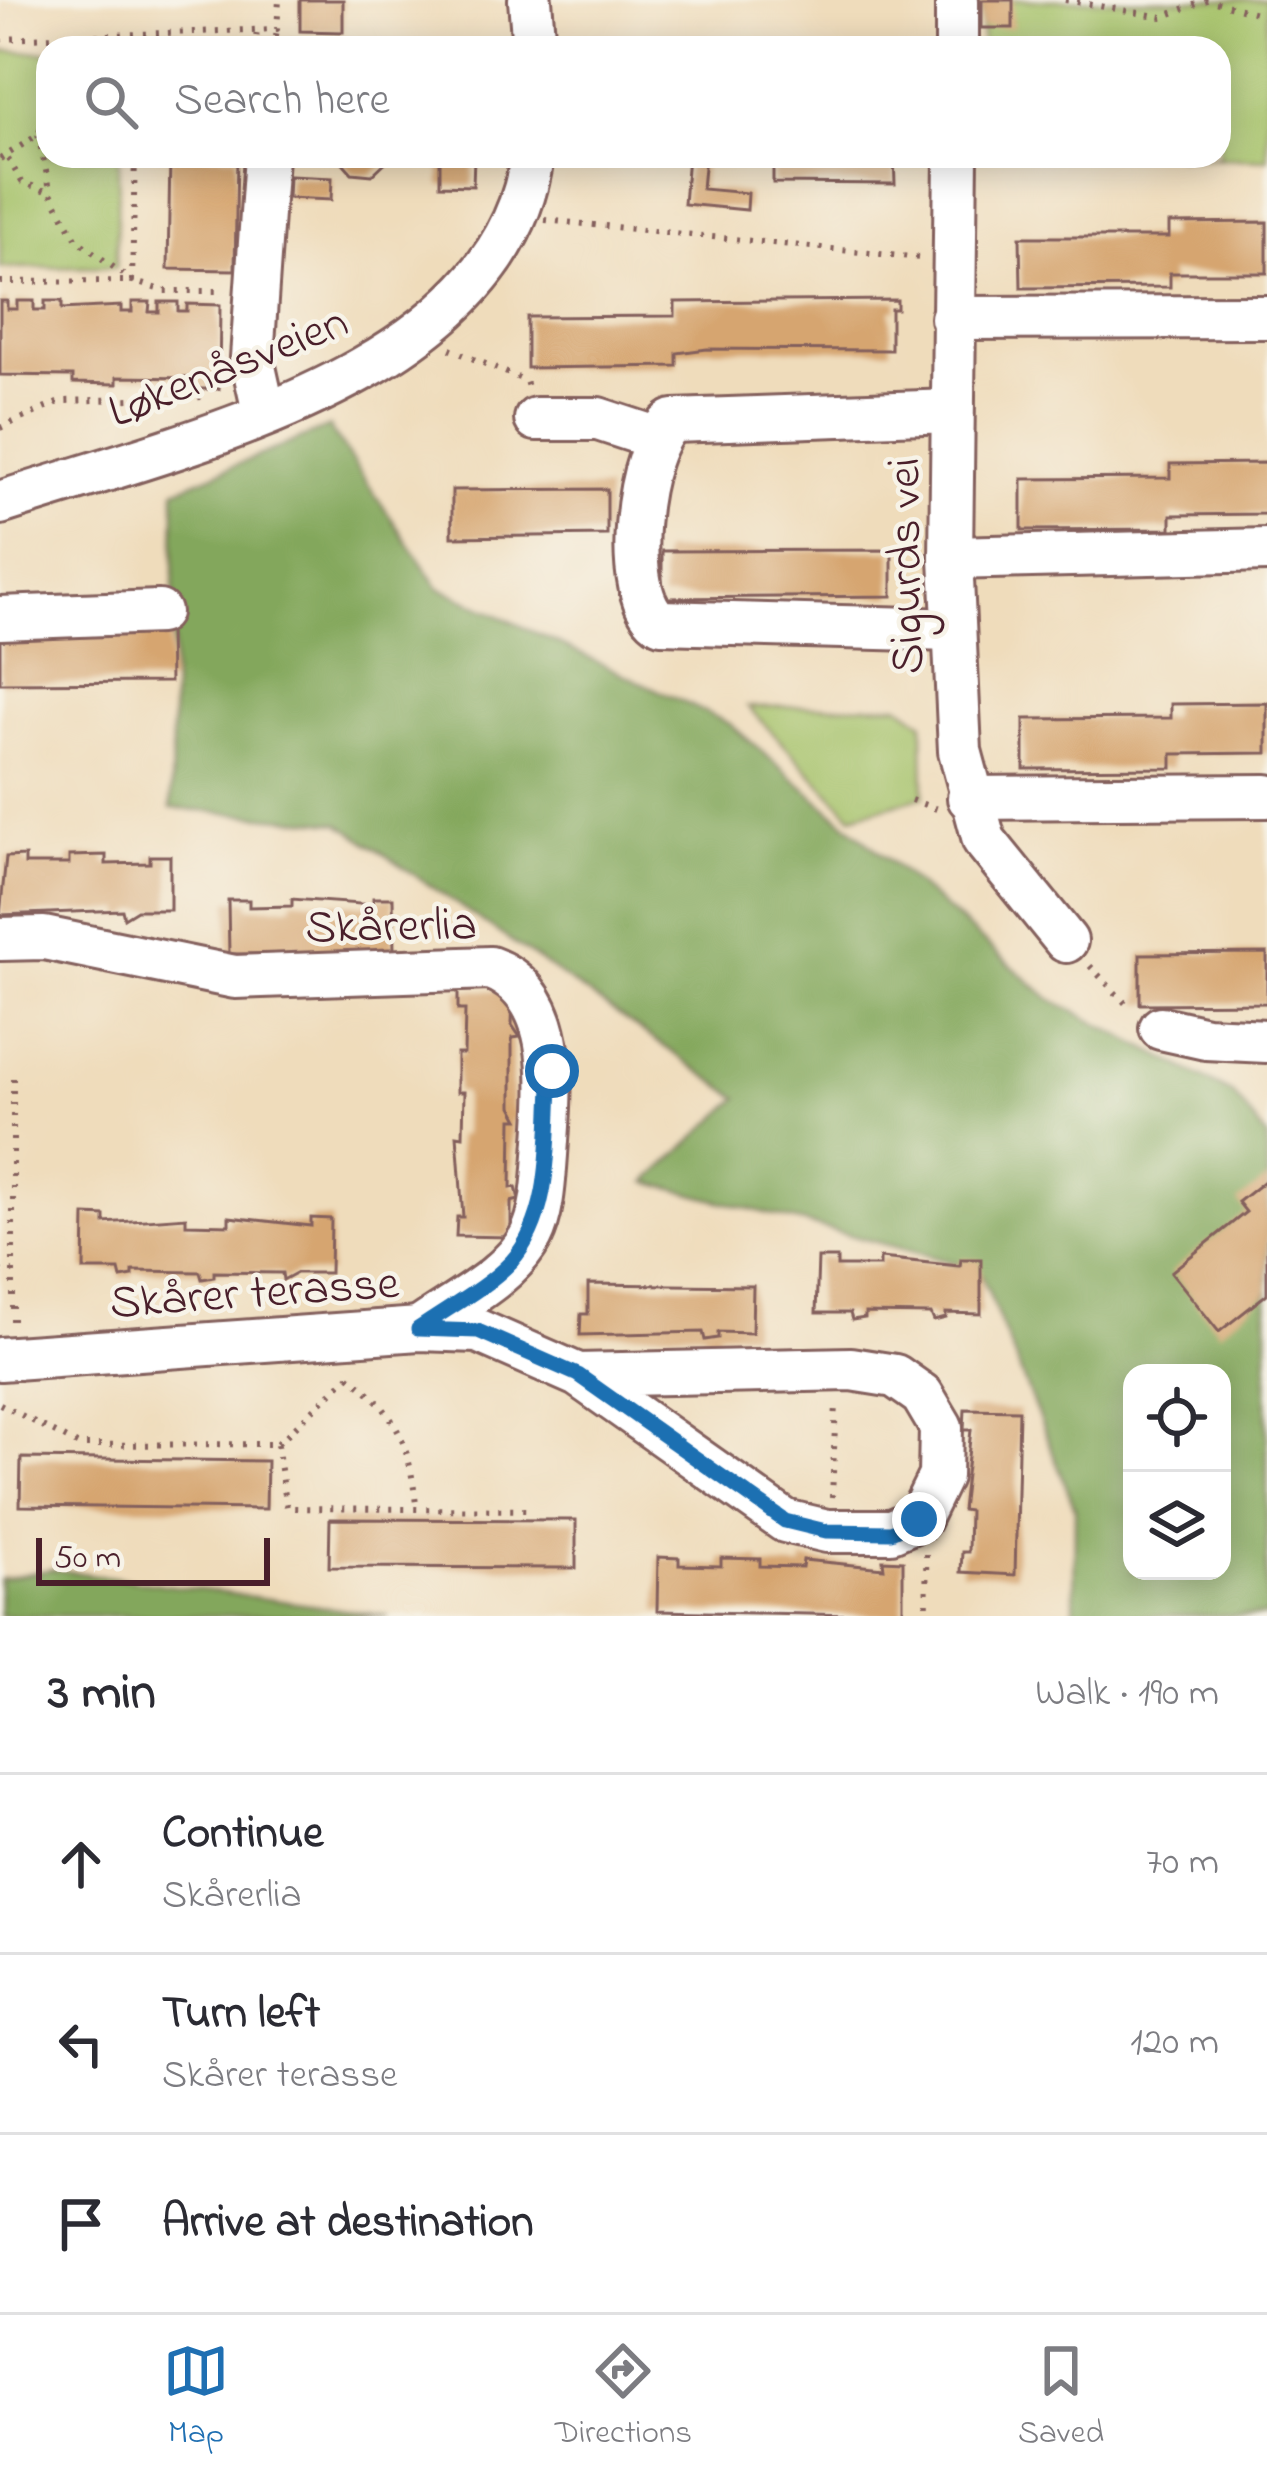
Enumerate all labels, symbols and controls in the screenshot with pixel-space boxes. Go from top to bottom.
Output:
search box [36,36,1231,168]
icon: search [78,69,144,135]
text: Search here [174,69,390,135]
street label: Løkenåsveien [98,289,359,448]
street label: Sigurds vei [871,457,946,675]
street label: Skårerlia [305,892,478,964]
route start [525,1044,579,1098]
street label: Skårer terasse [107,1250,402,1340]
map controls [1123,1364,1231,1580]
button: locate [1123,1364,1231,1472]
button: layers [1123,1472,1231,1580]
route end [892,1492,946,1546]
scale bar [36,1532,270,1585]
text: 50 m [54,1535,121,1583]
text: 3 min [48,1657,156,1732]
text: Walk · 190 m [1035,1666,1219,1723]
text: Continue [162,1802,323,1868]
icon: ahead [48,1831,114,1897]
text: 70 m [1146,1835,1219,1892]
text: Skårerlia [162,1868,301,1925]
text: Turn left [162,1982,320,2048]
icon: left [48,2011,114,2077]
text: 120 m [1130,2015,1219,2072]
text: Skårer terasse [162,2048,397,2105]
icon: arrive [48,2191,114,2257]
text: Arrive at destination [162,2191,533,2257]
tab: Map [163,2338,229,2458]
tab: Directions [555,2338,692,2458]
tab: Saved [1018,2338,1104,2458]

